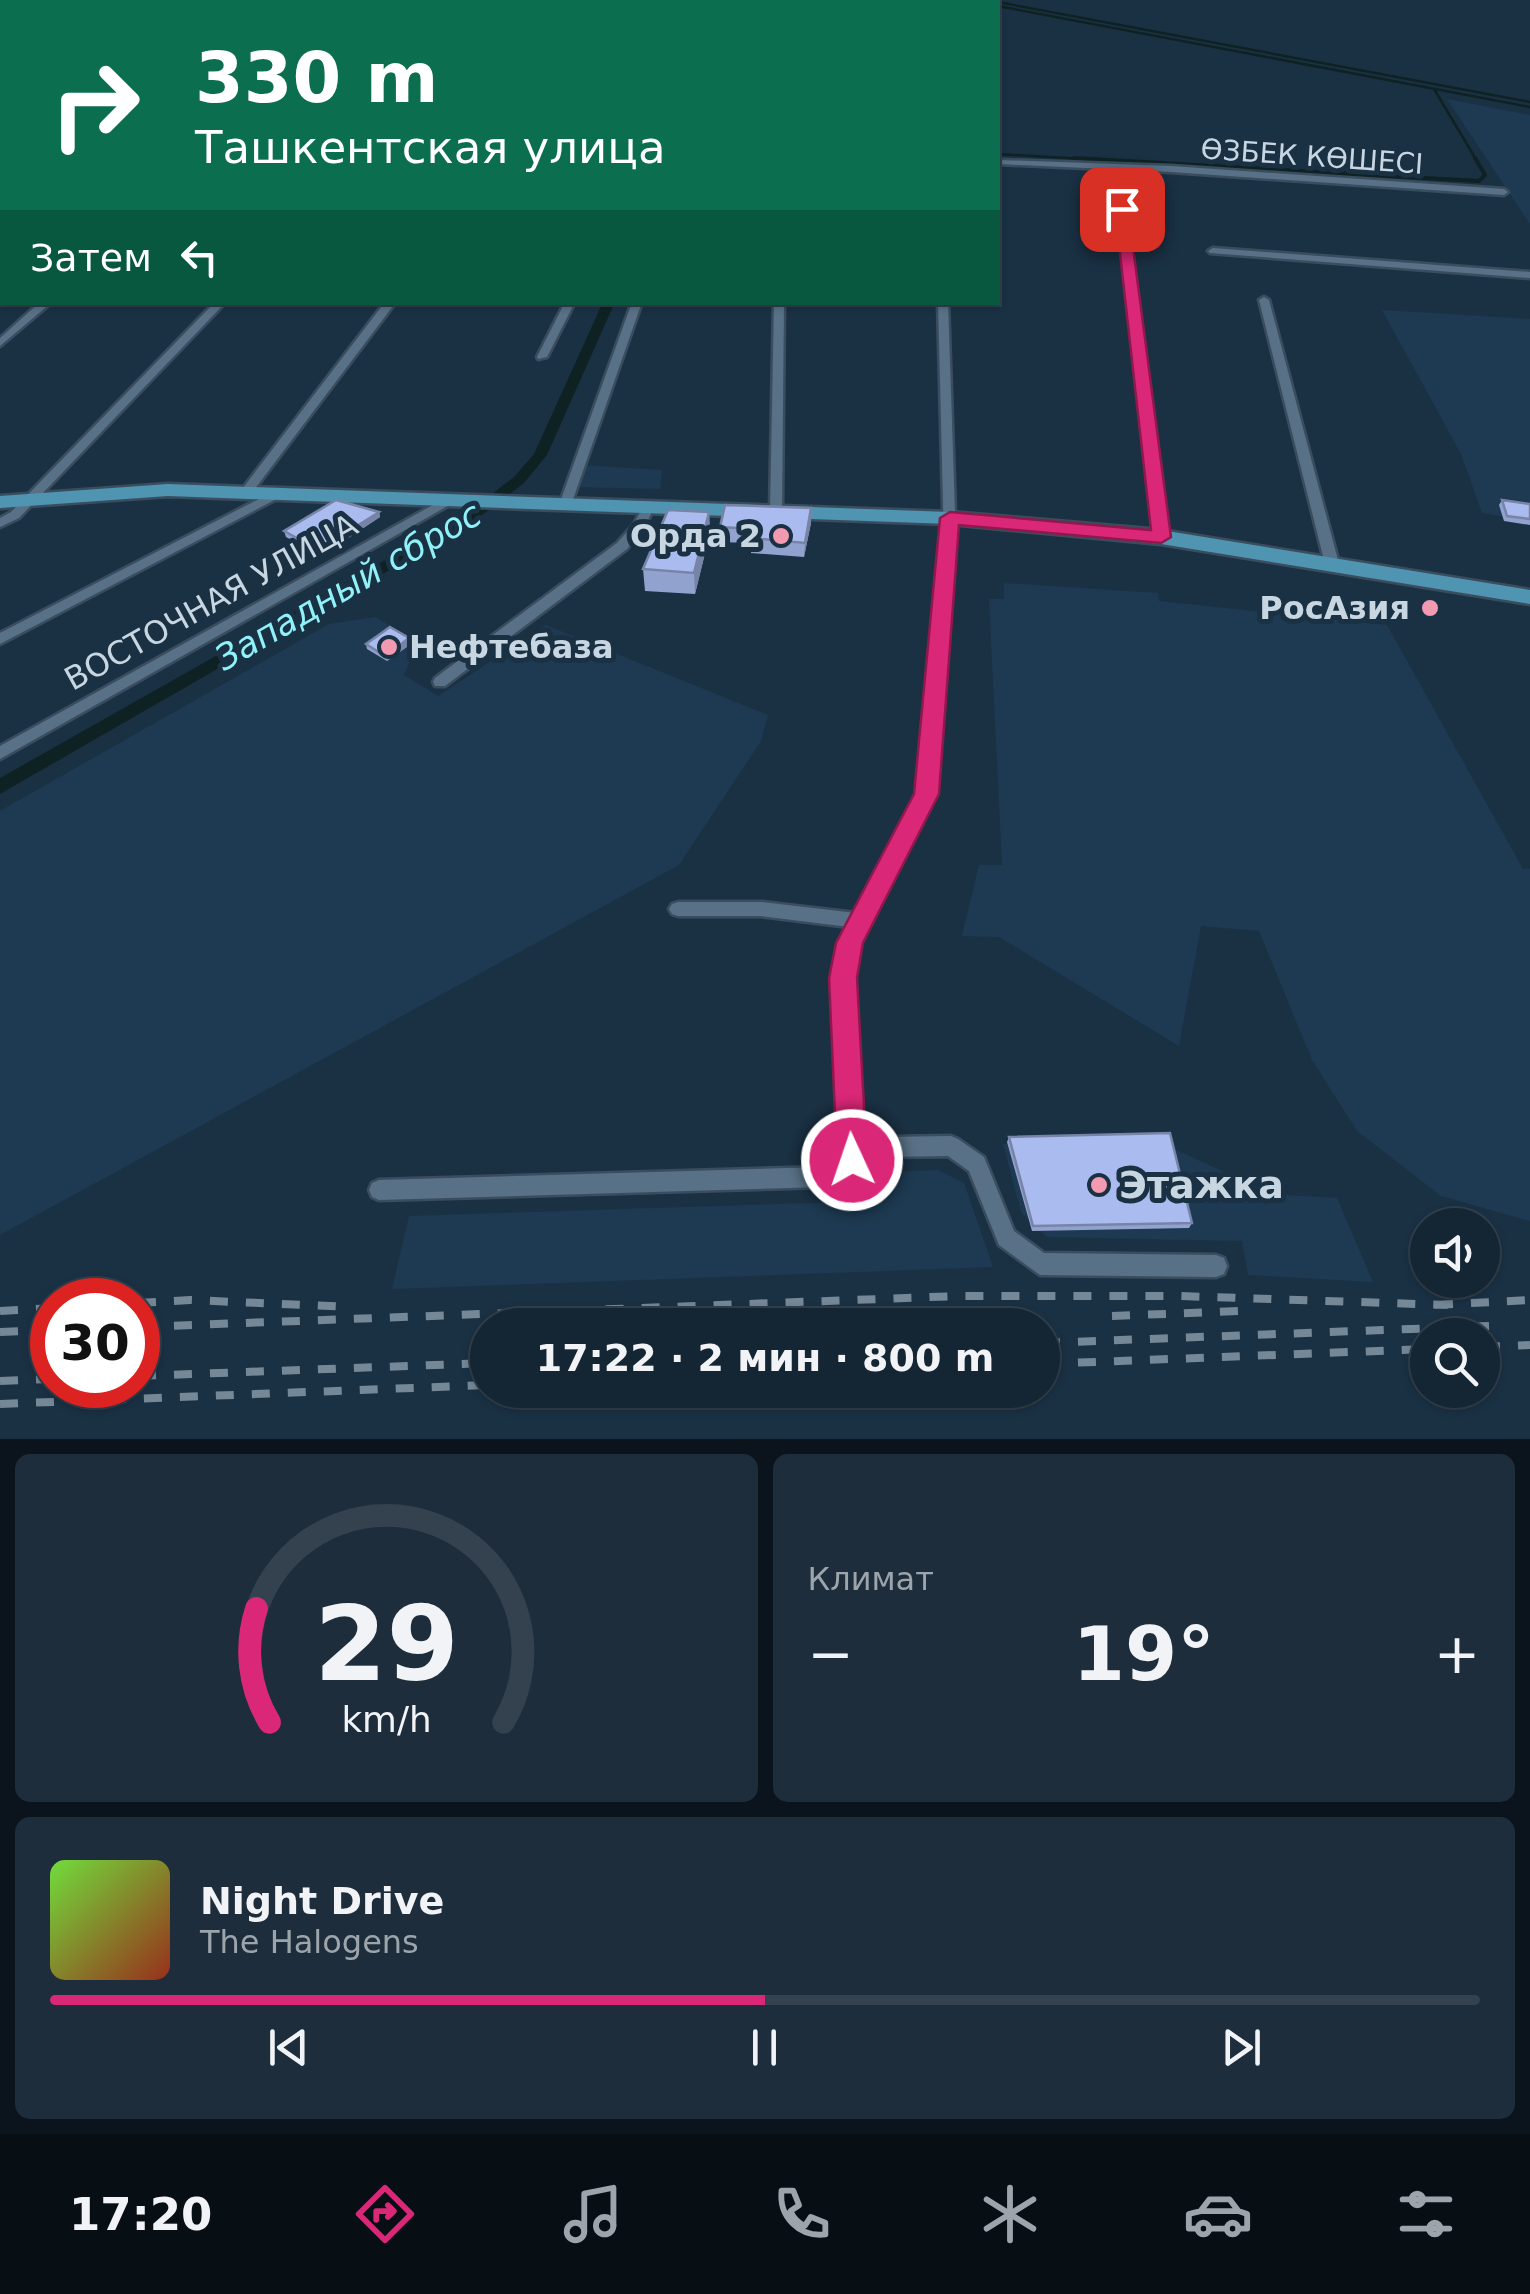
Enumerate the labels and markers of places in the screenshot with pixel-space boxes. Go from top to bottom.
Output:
pin [1080,167,1165,252]
place label: Орда 2 [630,517,761,555]
marker: Орда 2 [770,525,792,547]
place label: РосАзия [1259,589,1410,627]
marker: РосАзия [1419,597,1441,619]
place label: Нефтебаза [409,628,614,666]
marker: Нефтебаза [378,636,400,658]
place label: Этажка [1119,1163,1284,1207]
marker: Этажка [1088,1174,1110,1196]

